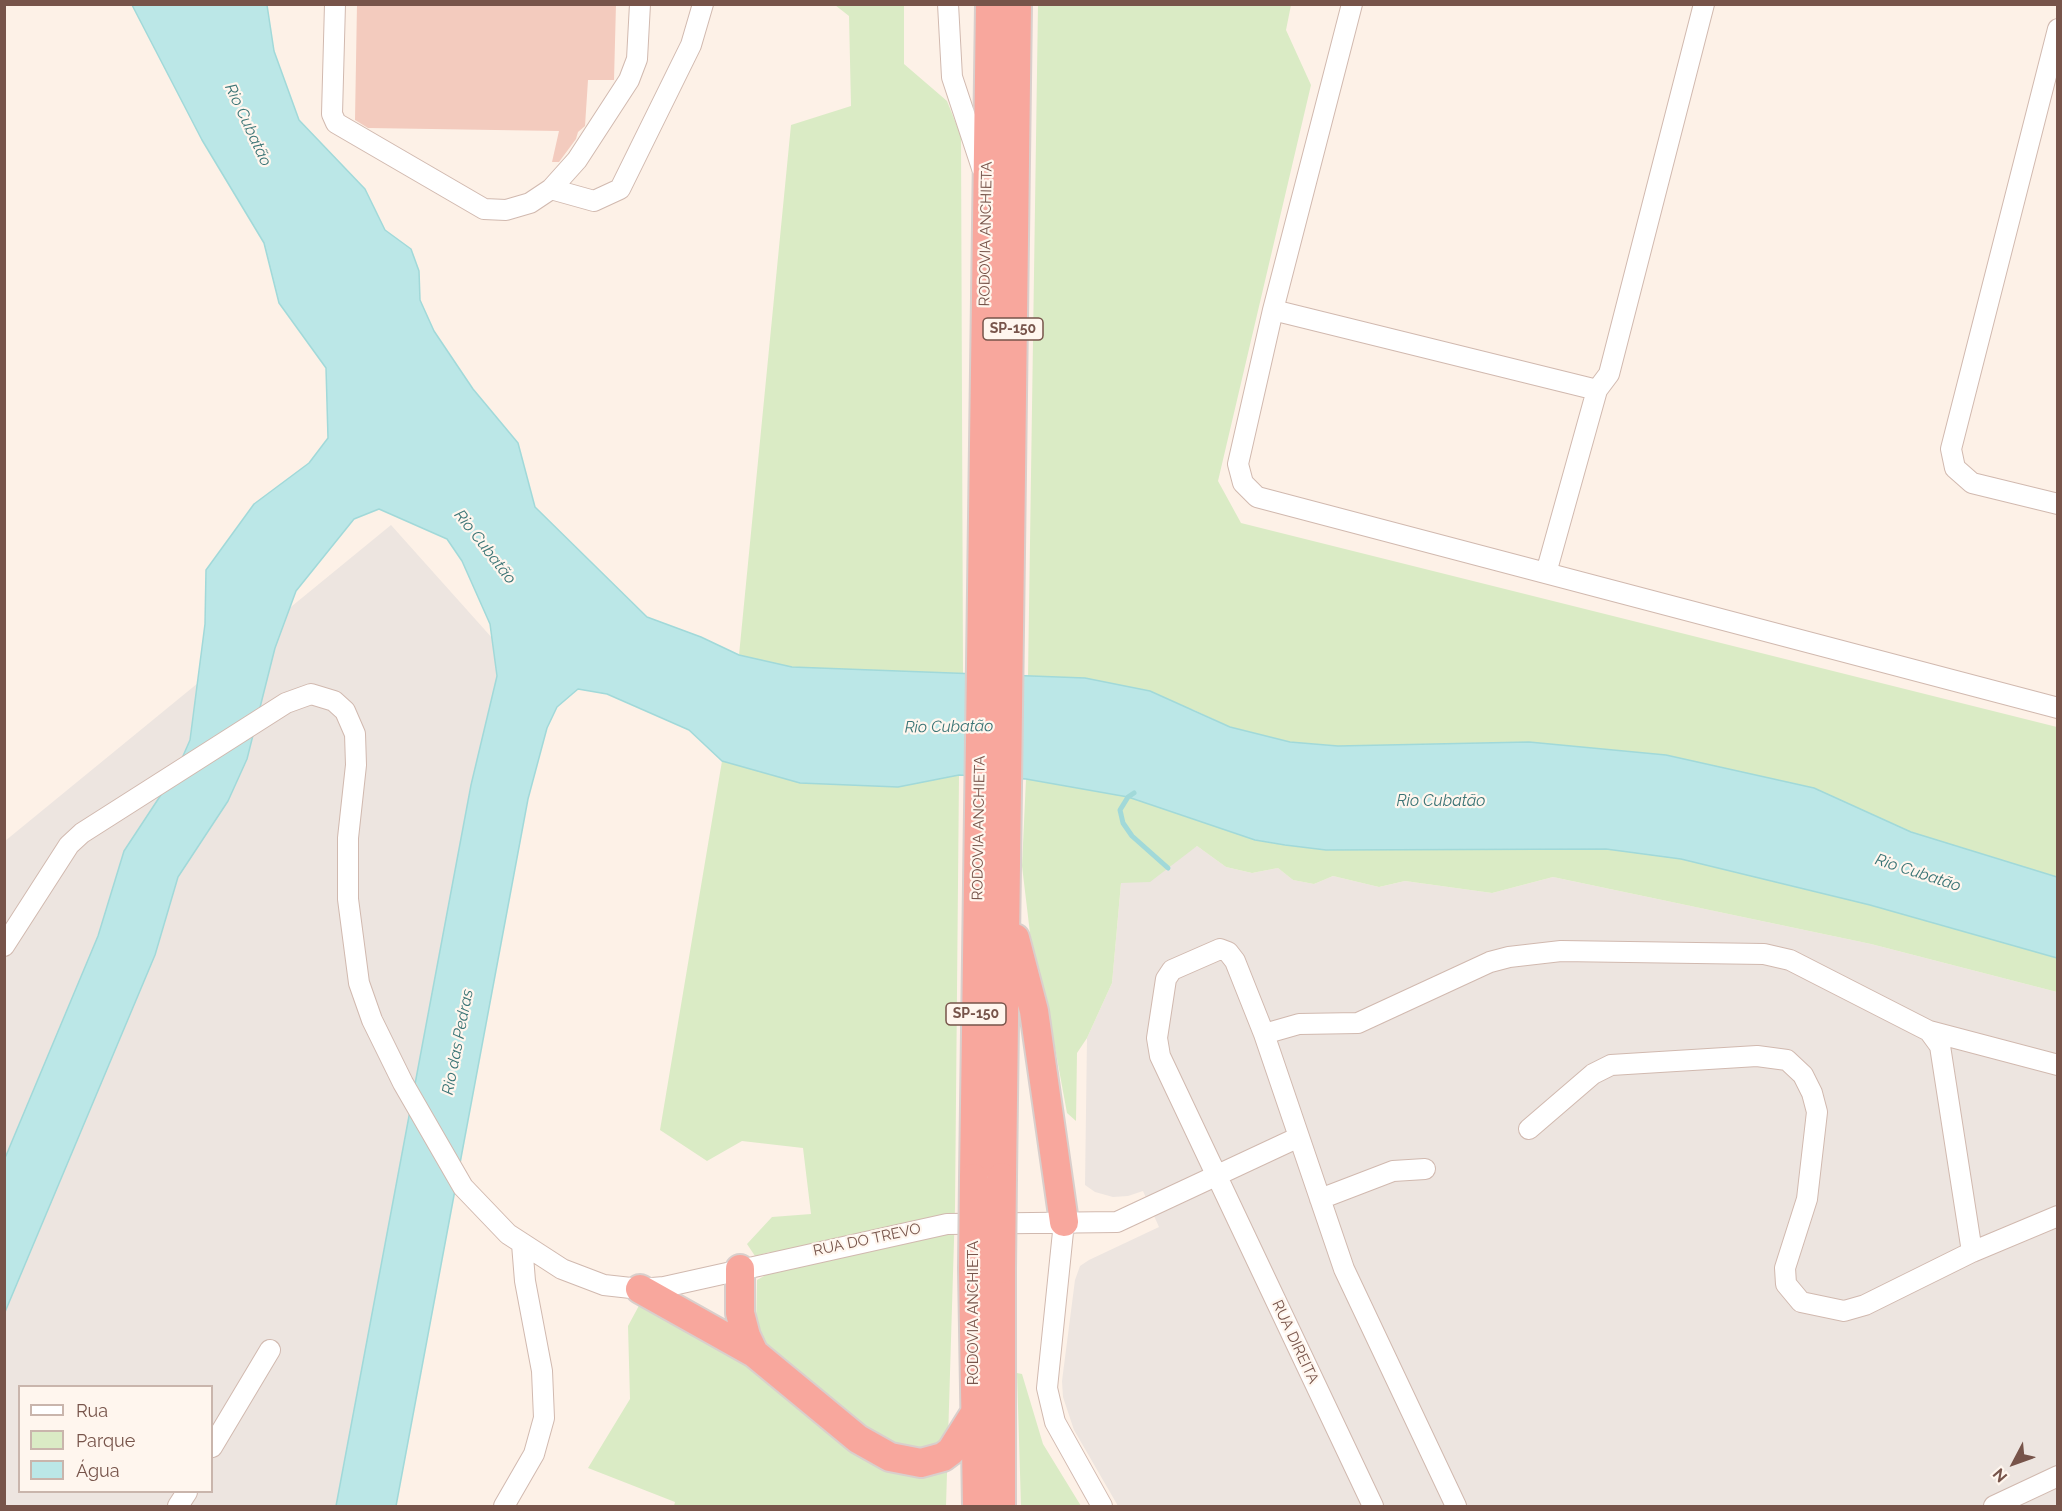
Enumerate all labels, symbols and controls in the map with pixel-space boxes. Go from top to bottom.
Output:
water label: Rio Cubatão [221,81,275,169]
street label: RODOVIA ANCHIETA [976,161,996,307]
road number: SP-150 [983,318,1043,340]
water label: Rio Cubatão [450,506,520,588]
water label: Rio Cubatão [904,717,994,737]
street label: RODOVIA ANCHIETA [969,755,989,901]
water label: Rio Cubatão [1397,791,1485,811]
water label: Rio Cubatão [1873,850,1963,896]
water label: Rio das Pedras [438,988,478,1096]
road number: SP-150 [946,1003,1006,1025]
street label: RUA DO TREVO [812,1220,922,1260]
street label: RODOVIA ANCHIETA [964,1241,982,1385]
street label: RUA DIREITA [1268,1297,1322,1387]
legend [18,1385,213,1493]
text: Rua [76,1400,108,1421]
text: Parque [76,1430,135,1451]
north arrow [1984,1433,2044,1493]
text: Água [76,1460,120,1481]
text: N [1989,1464,2011,1486]

